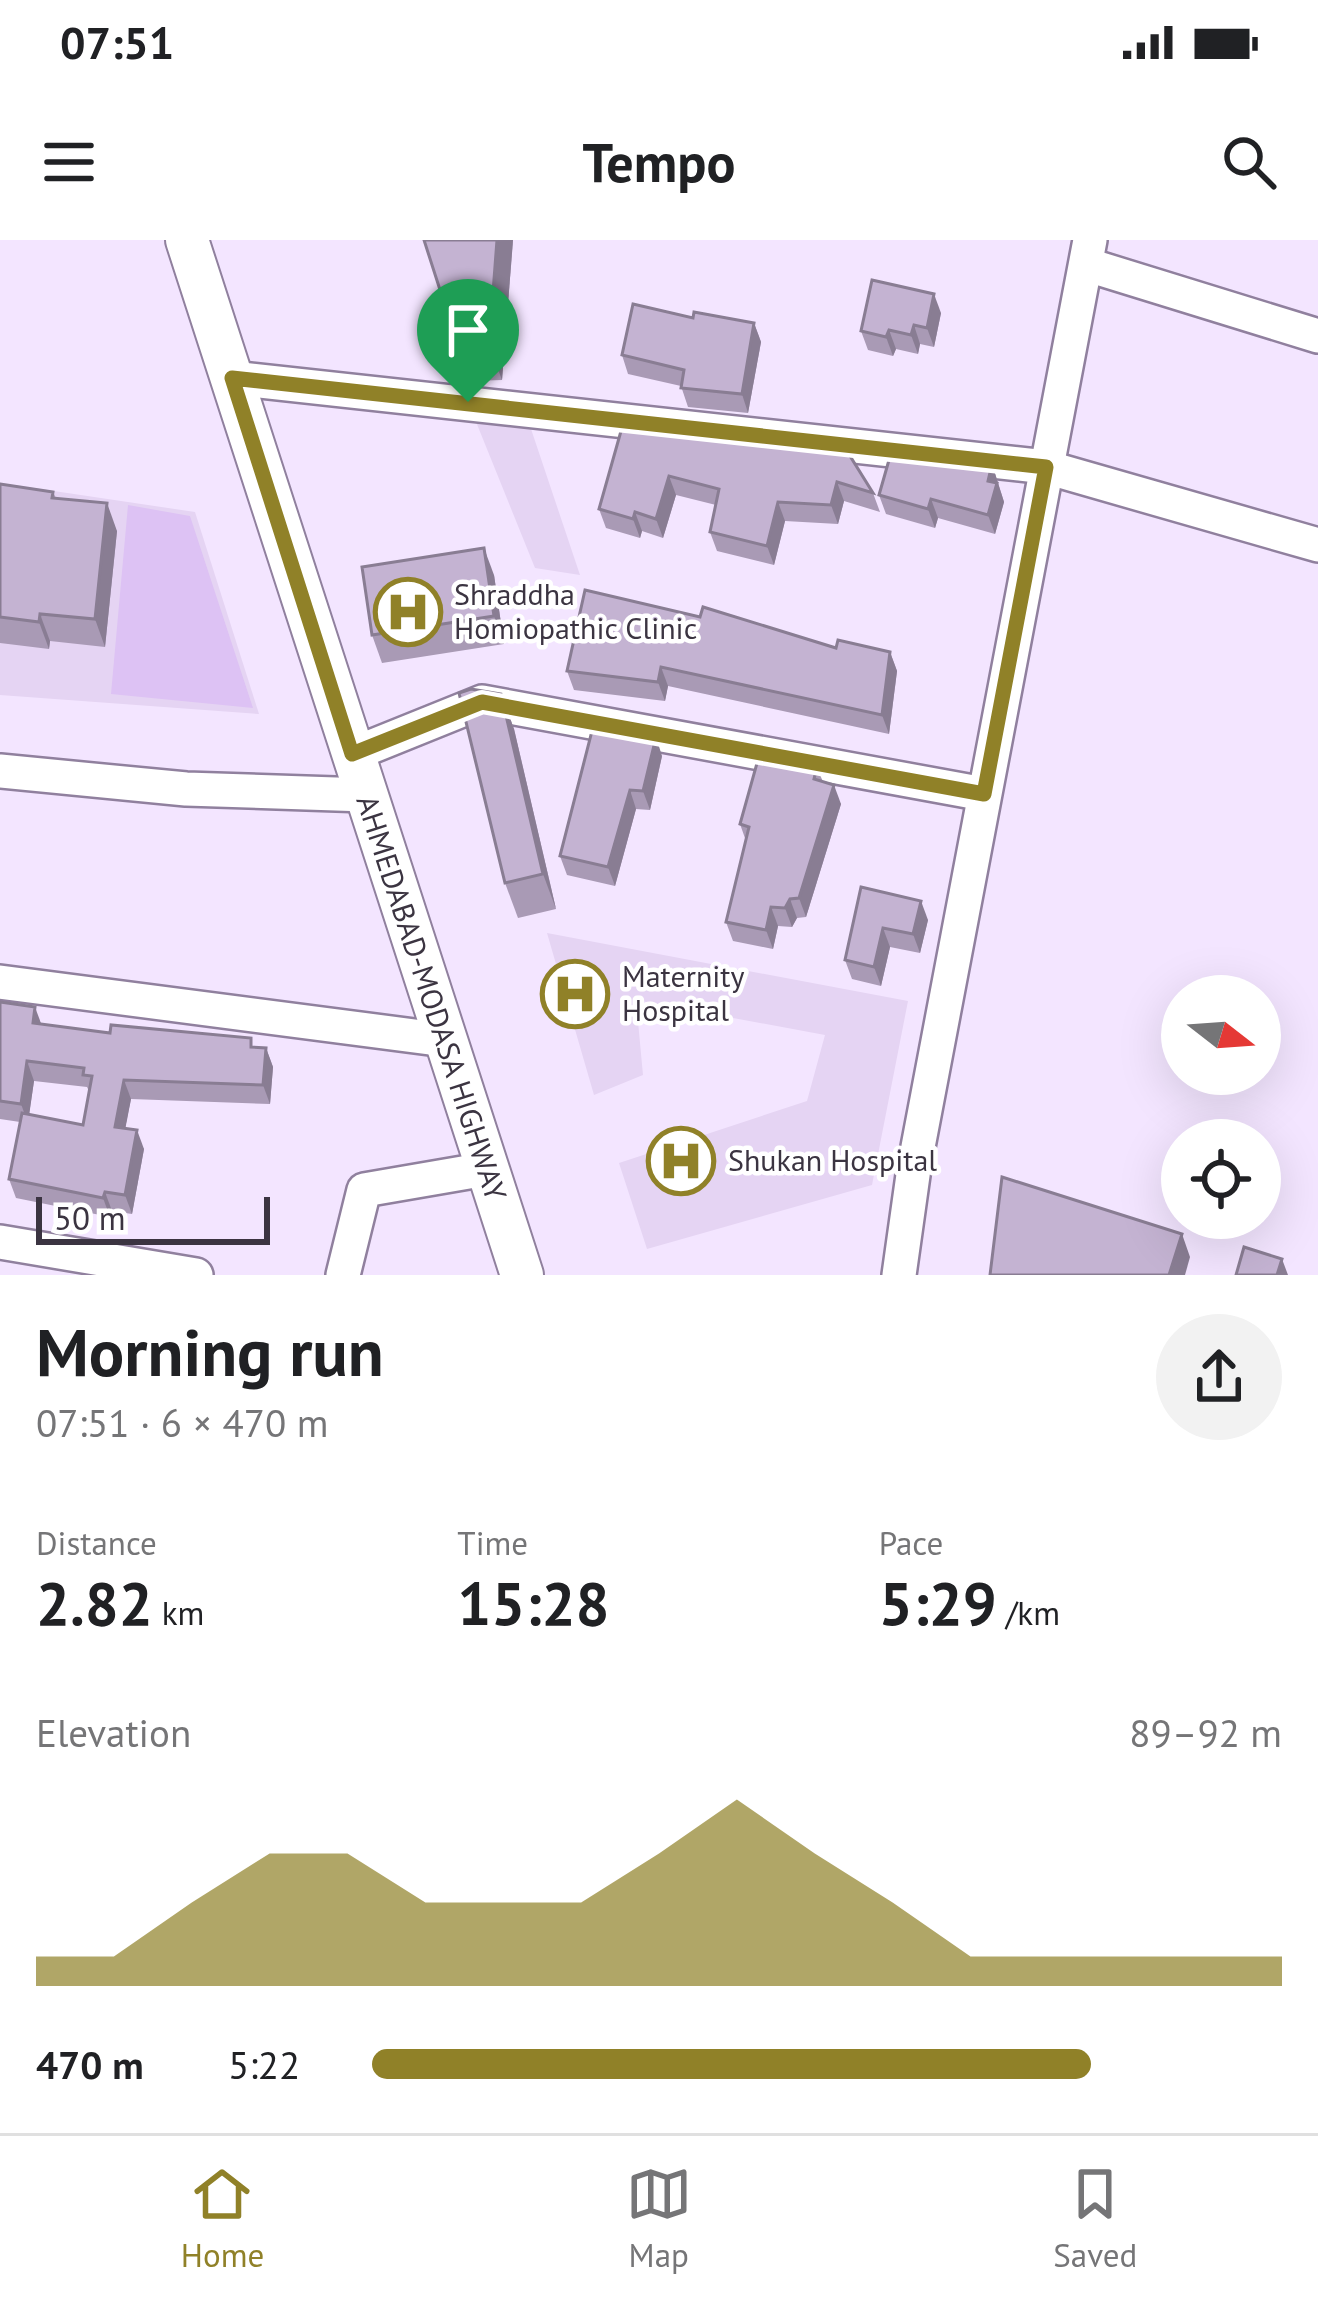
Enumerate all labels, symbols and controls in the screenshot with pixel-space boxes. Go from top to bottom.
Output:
text: 07:51 [60,13,174,71]
text: Tempo [583,127,735,197]
icon: menu [36,129,102,195]
icon: search [1216,129,1282,195]
pin [417,279,519,402]
icon: arrive [435,297,501,363]
place label: Shraddha Homiopathic Clinic [454,574,697,647]
hospital icon: Shraddha Homiopathic Clinic [373,577,443,647]
street label: AHMEDABAD-MODASA HIGHWAY [348,790,517,1205]
place label: Maternity Hospital [622,956,745,1029]
hospital icon: Maternity Hospital [540,959,610,1029]
north arrow [1161,975,1281,1095]
map controls [1161,975,1281,1239]
button: locate [1161,1119,1281,1239]
hospital icon: Shukan Hospital [646,1126,716,1196]
place label: Shukan Hospital [728,1140,937,1179]
scale bar [36,1191,270,1244]
text: 50 m [54,1196,126,1239]
text: Morning run [36,1309,384,1394]
button: share [1156,1314,1282,1440]
text: 07:51 · 6 × 470 m [36,1397,328,1448]
text: Distance [36,1521,157,1564]
text: Time [457,1521,528,1564]
text: Pace [879,1521,943,1564]
text: 2.82 [36,1564,153,1642]
text: 15:28 [457,1564,610,1642]
text: 5:29 [879,1564,997,1642]
text: km [153,1591,204,1634]
text: /km [997,1591,1060,1634]
text: Elevation [36,1707,191,1758]
text: 89–92 m [1129,1707,1282,1758]
text: 470 m [36,2039,144,2090]
text: 5:22 [228,2039,300,2090]
tab: Home [181,2161,264,2276]
tab: Map [626,2161,692,2276]
tab: Saved [1053,2161,1137,2276]

